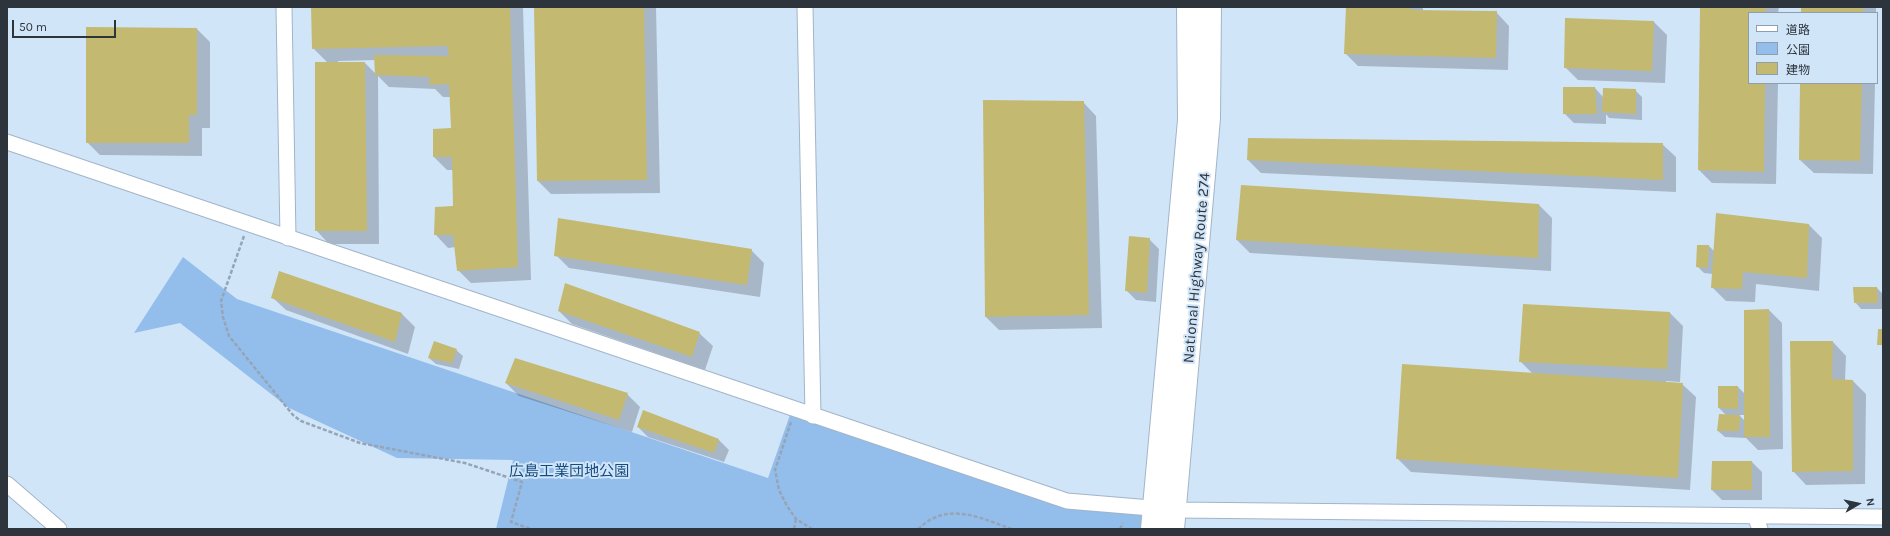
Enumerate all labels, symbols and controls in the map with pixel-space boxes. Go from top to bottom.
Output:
scale bar [14,12,118,38]
legend [1748,12,1878,84]
text: 50 m [19,20,47,34]
text: 道路 [1786,23,1810,37]
text: 公園 [1786,43,1810,57]
text: 建物 [1786,63,1810,77]
street label: National Highway Route 274 [1180,172,1214,364]
park label: 広島工業団地公園 [509,463,629,481]
north arrow [1838,484,1878,524]
text: N [1863,497,1877,507]

